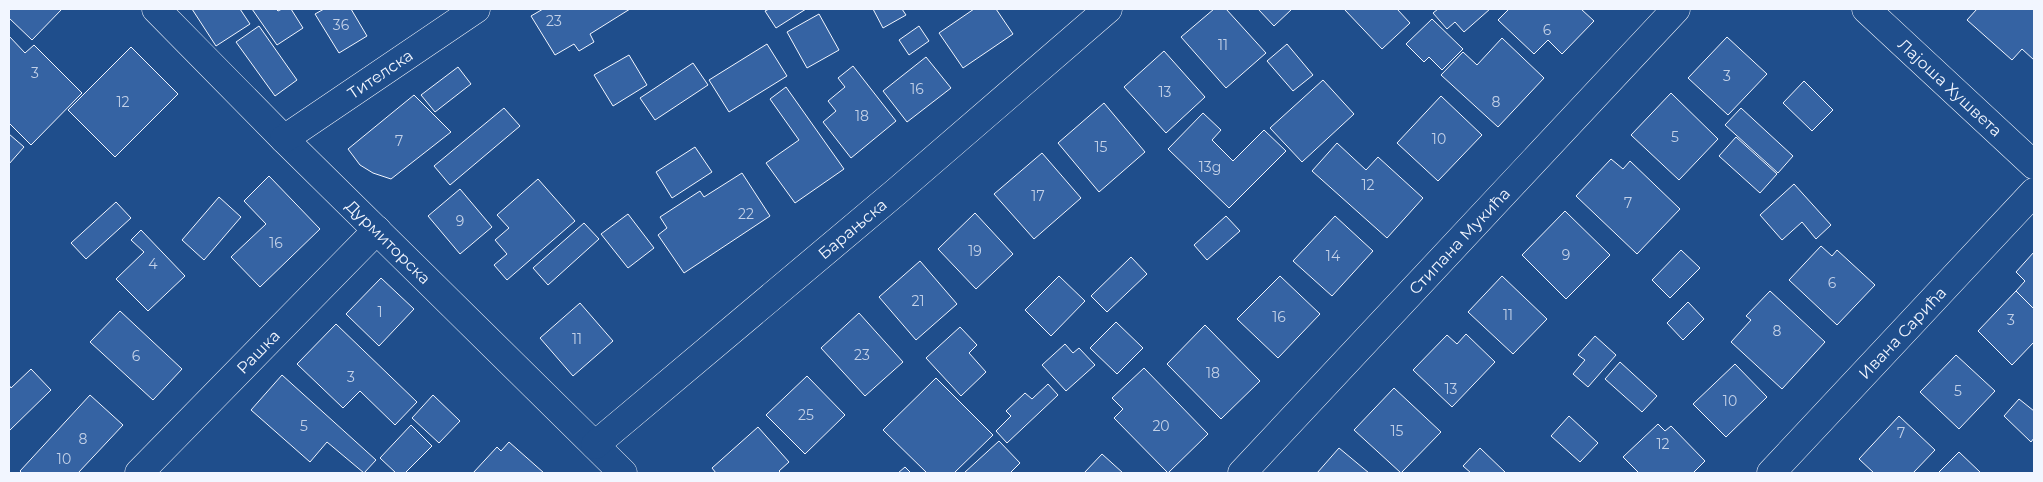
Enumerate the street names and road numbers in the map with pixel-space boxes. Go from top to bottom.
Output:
street label: Лајоша Хушвета [1894,35,2006,140]
street label: Тителска [344,46,417,103]
street label: Стипана Мукића [1405,184,1514,298]
street label: Барањска [814,195,891,263]
street label: Дурмиторска [342,196,434,288]
street label: Ивана Сарића [1855,283,1950,383]
street label: Рашка [233,326,284,378]

